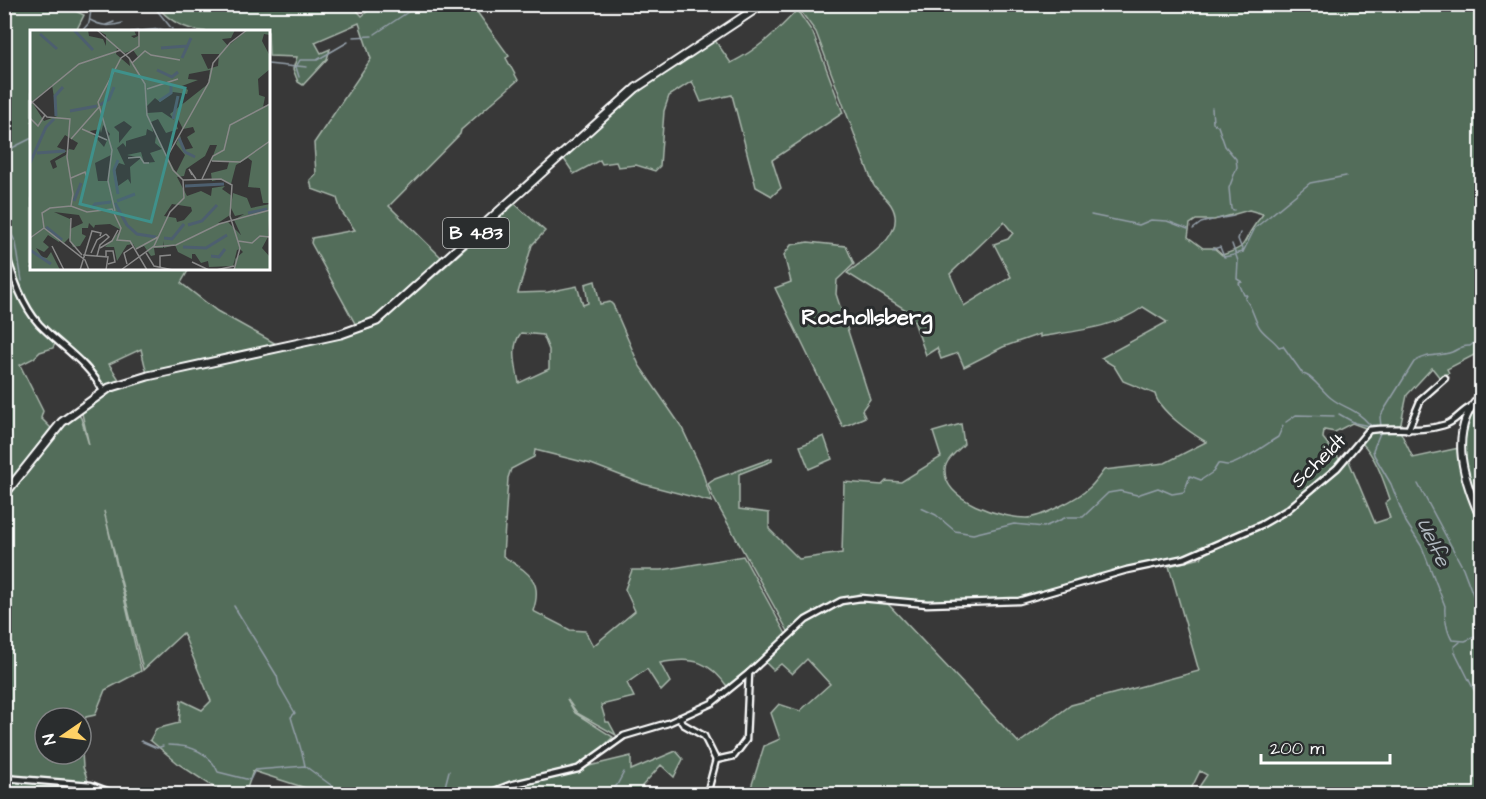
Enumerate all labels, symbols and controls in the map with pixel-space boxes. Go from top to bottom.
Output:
inset map [30,30,270,270]
road number: B 483 [443,218,509,248]
district label: Rochollsberg [802,302,933,334]
street label: Scheidt [1285,427,1353,494]
water label: Uelfe [1410,513,1458,573]
north arrow [33,706,93,766]
scale bar [1261,727,1390,765]
text: N [38,732,61,747]
text: 200 m [1270,736,1324,761]

